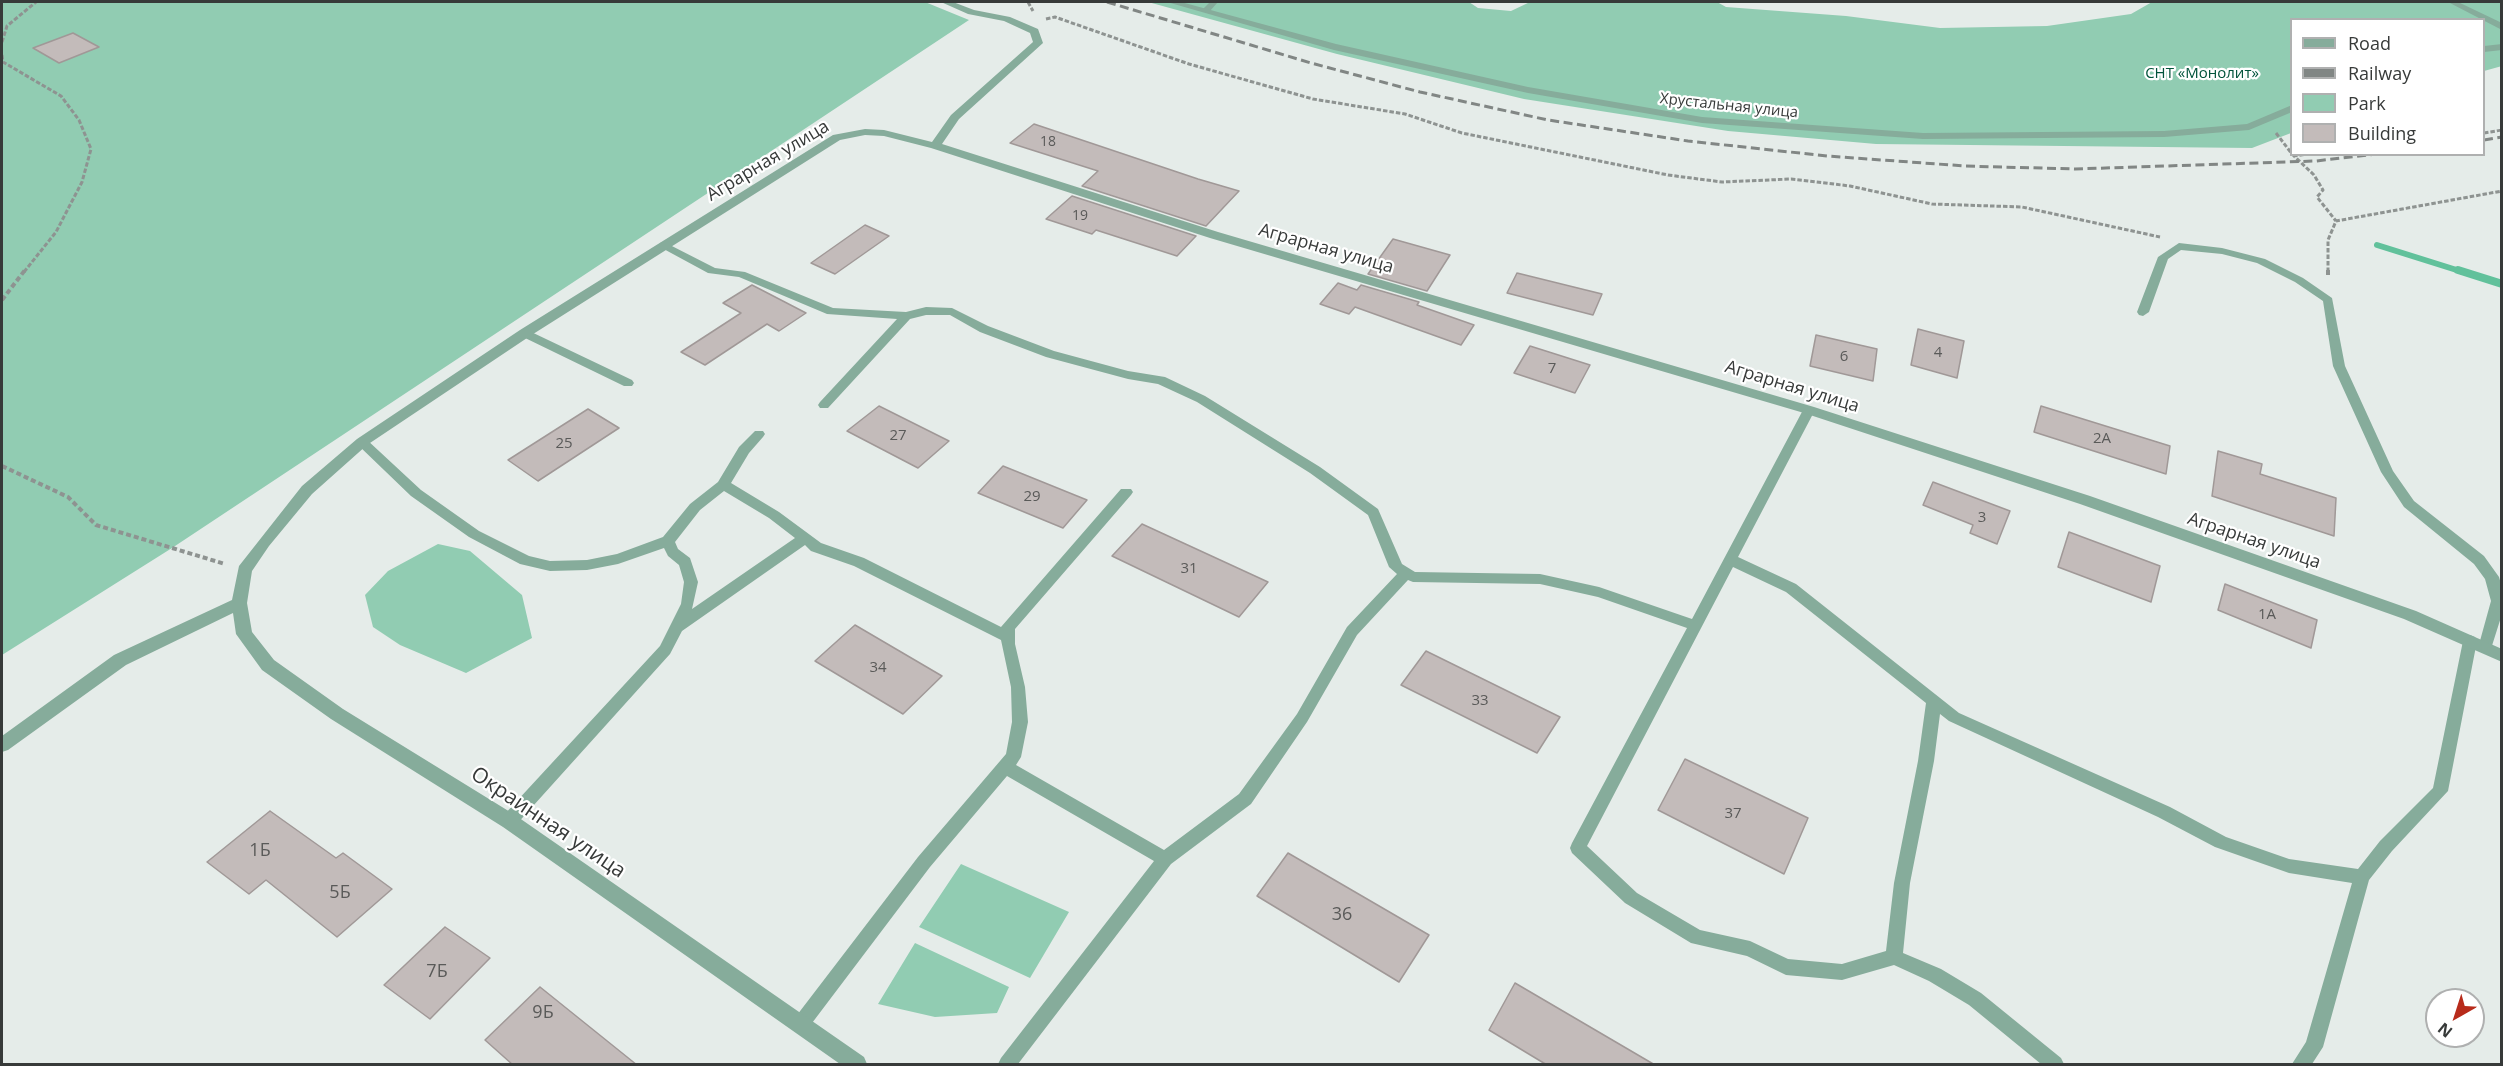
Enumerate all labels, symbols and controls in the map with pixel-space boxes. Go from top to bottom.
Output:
legend [2290,18,2485,156]
text: Road [2348,31,2391,55]
text: Railway [2348,61,2411,85]
park label: СНТ «Монолит» [2145,65,2259,83]
street label: Хрустальная улица [1659,90,1799,122]
text: Park [2348,91,2386,115]
street label: Аграрная улица [703,116,833,206]
text: Building [2348,121,2416,145]
house number: 18 [1040,134,1056,150]
house number: 19 [1072,208,1088,224]
street label: Аграрная улица [1256,219,1396,279]
house number: 4 [1934,344,1942,362]
house number: 6 [1840,348,1848,366]
street label: Аграрная улица [1722,356,1862,418]
house number: 7 [1548,360,1556,378]
house number: 27 [889,427,907,445]
house number: 2А [2093,430,2111,448]
house number: 25 [555,435,573,453]
house number: 29 [1023,488,1041,506]
street label: Аграрная улица [2185,508,2323,574]
house number: 3 [1978,509,1986,527]
house number: 31 [1180,560,1198,578]
house number: 1А [2258,606,2276,624]
house number: 34 [869,659,887,677]
house number: 33 [1471,692,1489,710]
street label: Окраинная улица [466,762,630,884]
house number: 37 [1724,805,1742,823]
house number: 1Б [249,840,271,862]
house number: 5Б [329,882,351,904]
house number: 36 [1332,904,1352,926]
house number: 7Б [426,961,448,983]
north arrow [2425,988,2485,1048]
house number: 9Б [532,1002,554,1024]
text: N [2433,1018,2457,1043]

